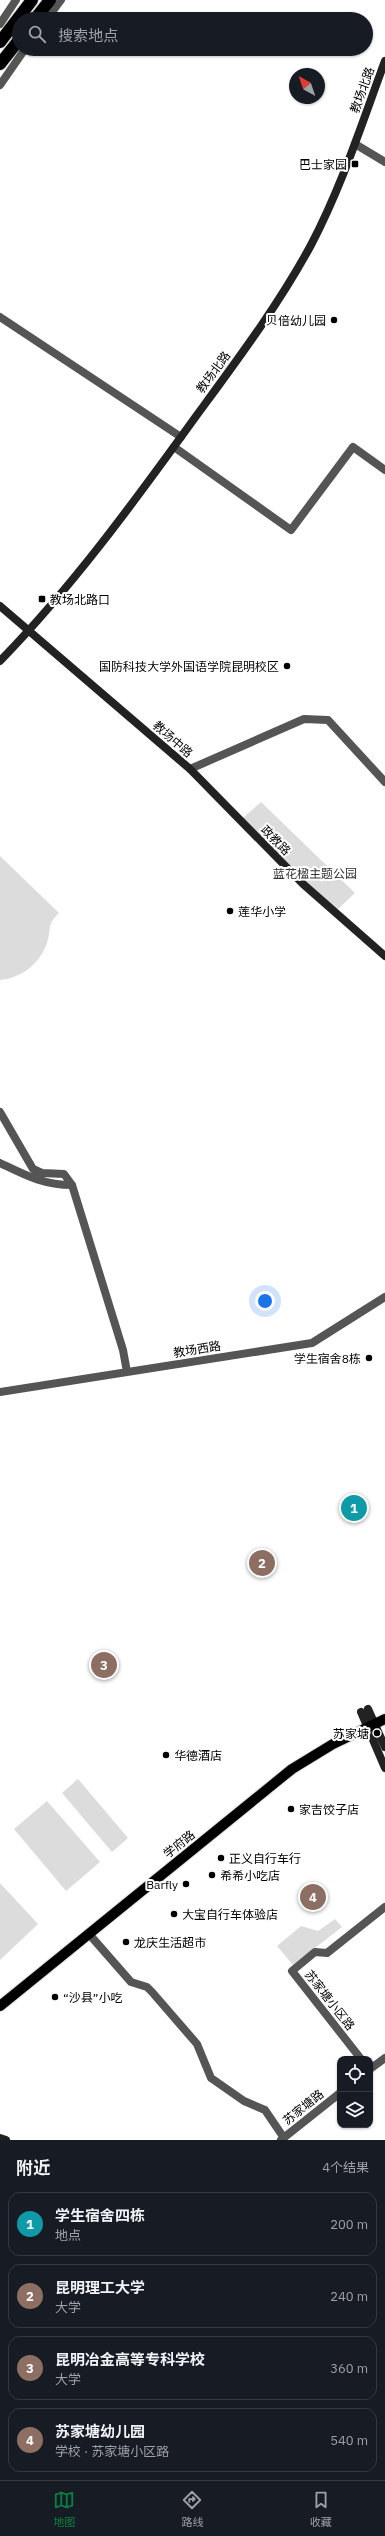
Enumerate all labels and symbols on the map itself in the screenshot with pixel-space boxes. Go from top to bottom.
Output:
street label: 教场北路 [347,65,377,115]
north arrow [289,68,325,104]
place label: 巴士家园 [299,157,347,172]
marker: 巴士家园 [350,159,360,169]
place label: 贝倍幼儿园 [266,313,326,328]
marker: 贝倍幼儿园 [329,315,339,325]
street label: 教场北路 [193,348,233,396]
place label: 教场北路口 [50,592,110,607]
marker: 教场北路口 [37,594,47,604]
place label: 国防科技大学外国语学院昆明校区 [99,659,279,674]
marker: 国防科技大学外国语学院昆明校区 [282,661,292,671]
street label: 教场中路 [150,718,196,760]
street label: 政教路 [258,822,294,858]
park label: 蓝花楹主题公园 [273,866,357,881]
place label: 莲华小学 [238,904,286,919]
marker: 莲华小学 [225,906,235,916]
your location [255,1291,275,1311]
street label: 教场西路 [172,1338,222,1360]
place label: 学生宿舍8栋 [294,1351,361,1366]
marker: 学生宿舍8栋 [364,1353,374,1363]
pin: 1 [341,1493,367,1523]
pin: 2 [249,1548,275,1578]
pin: 3 [91,1650,117,1680]
place label: 苏家塘 [333,1726,369,1741]
marker: 苏家塘 [372,1728,382,1738]
place label: 华德酒店 [174,1748,222,1763]
marker: 华德酒店 [161,1750,171,1760]
place label: 家吉饺子店 [299,1802,359,1817]
marker: 家吉饺子店 [286,1804,296,1814]
street label: 学府路 [160,1827,198,1861]
place label: 正义自行车行 [229,1851,301,1866]
marker: 正义自行车行 [216,1853,226,1863]
place label: 希希小吃店 [220,1868,280,1883]
marker: 希希小吃店 [207,1870,217,1880]
place label: Barfly [146,1877,178,1892]
marker: Barfly [181,1879,191,1889]
pin: 4 [300,1882,326,1912]
place label: 大宝自行车体验店 [182,1907,278,1922]
marker: 大宝自行车体验店 [169,1909,179,1919]
place label: 龙庆生活超市 [134,1935,206,1950]
marker: 龙庆生活超市 [121,1937,131,1947]
street label: 苏家塘小区路 [302,1967,358,2033]
place label: “沙县”小吃 [63,1990,122,2005]
marker: “沙县”小吃 [50,1992,60,2002]
street label: 苏家塘路 [280,2086,326,2128]

